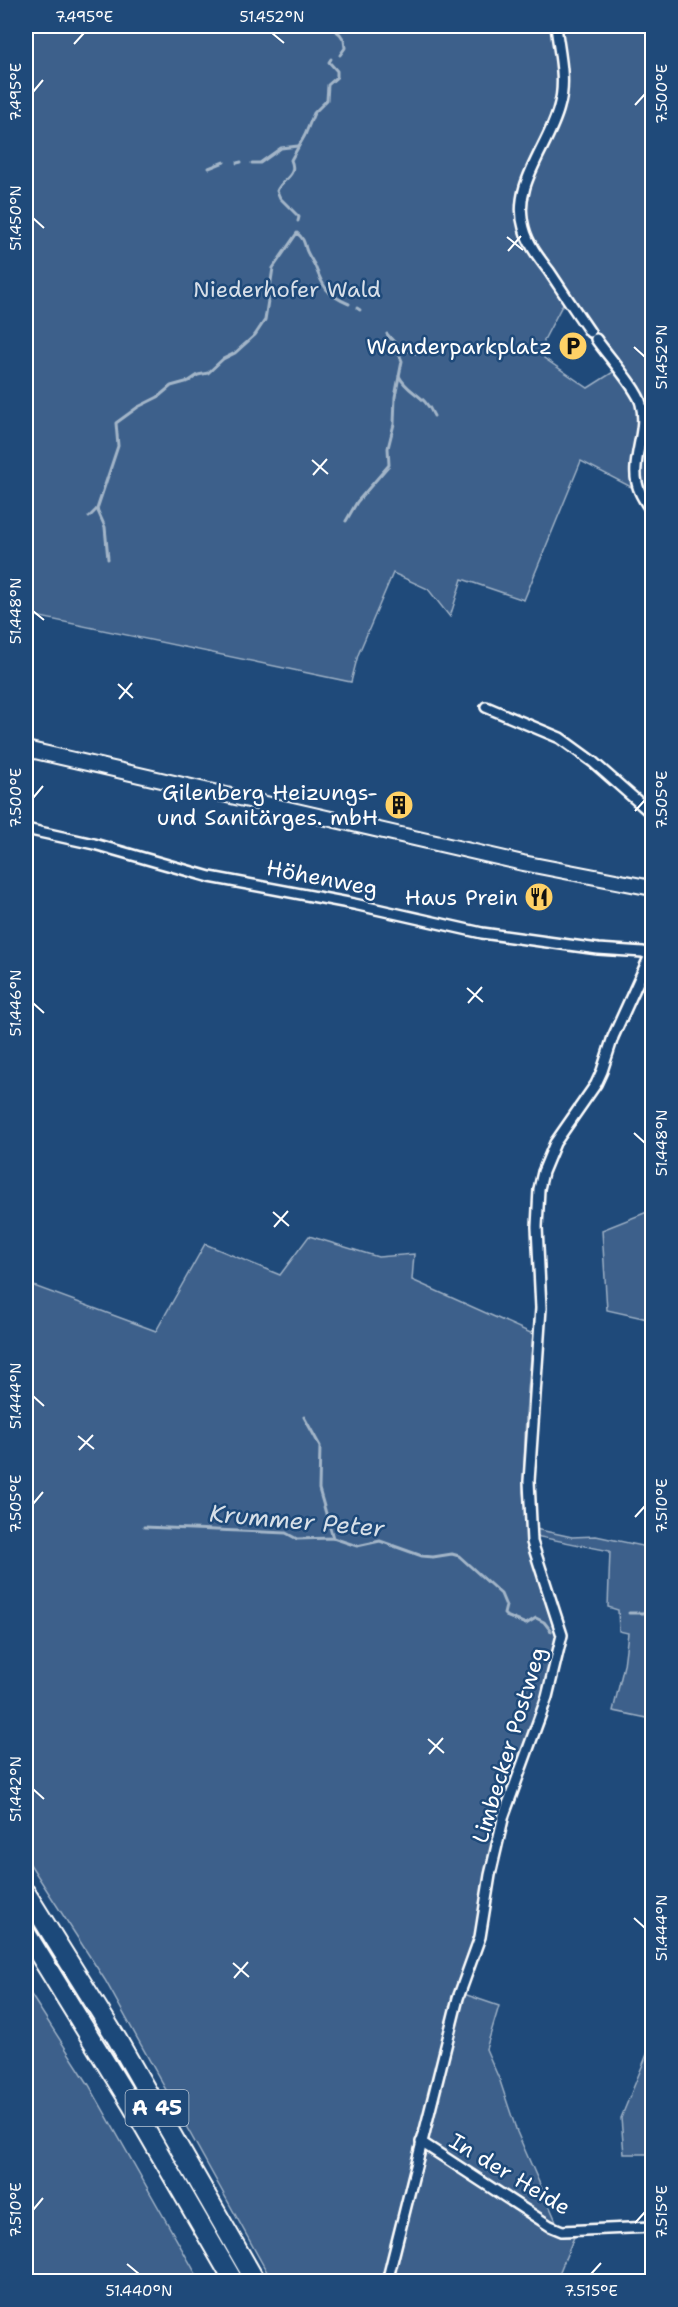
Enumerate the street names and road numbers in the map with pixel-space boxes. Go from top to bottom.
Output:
street label: Höhenweg [264,853,380,903]
street label: Limbecker Postweg [465,1643,553,1847]
road number: A 45 [126,2090,188,2126]
street label: In der Heide [444,2126,576,2222]

